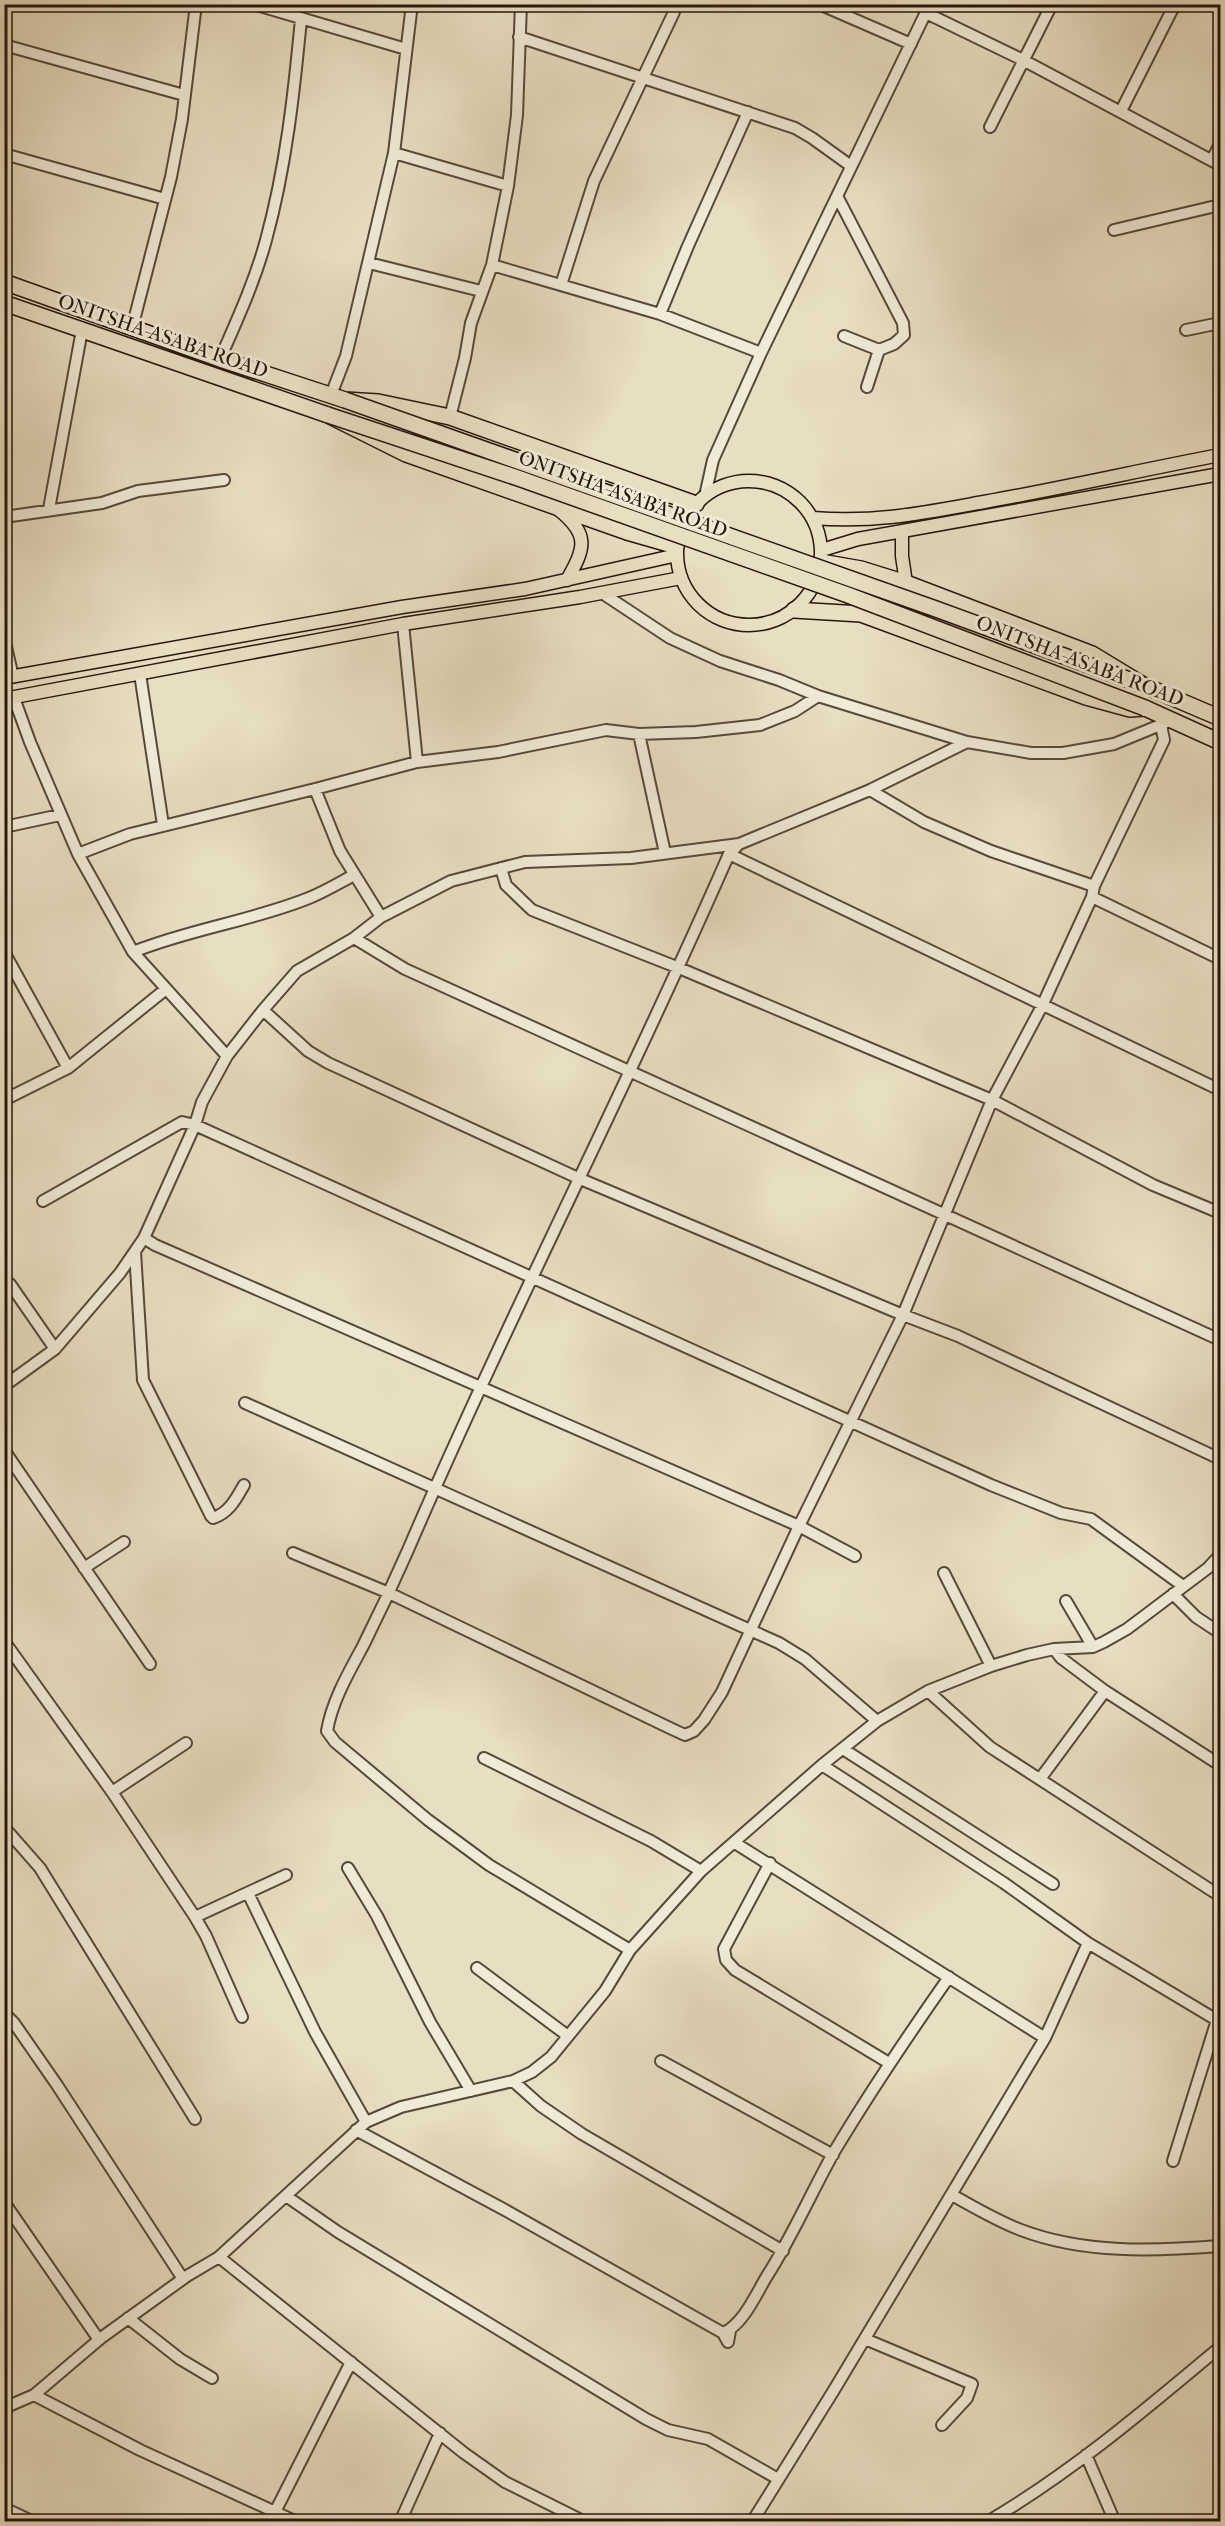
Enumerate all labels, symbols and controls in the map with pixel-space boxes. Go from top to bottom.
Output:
street label: ONITSHA-ASABA ROAD [55,289,271,383]
street label: ONITSHA-ASABA ROAD [515,445,731,543]
street label: ONITSHA-ASABA ROAD [973,611,1187,711]

